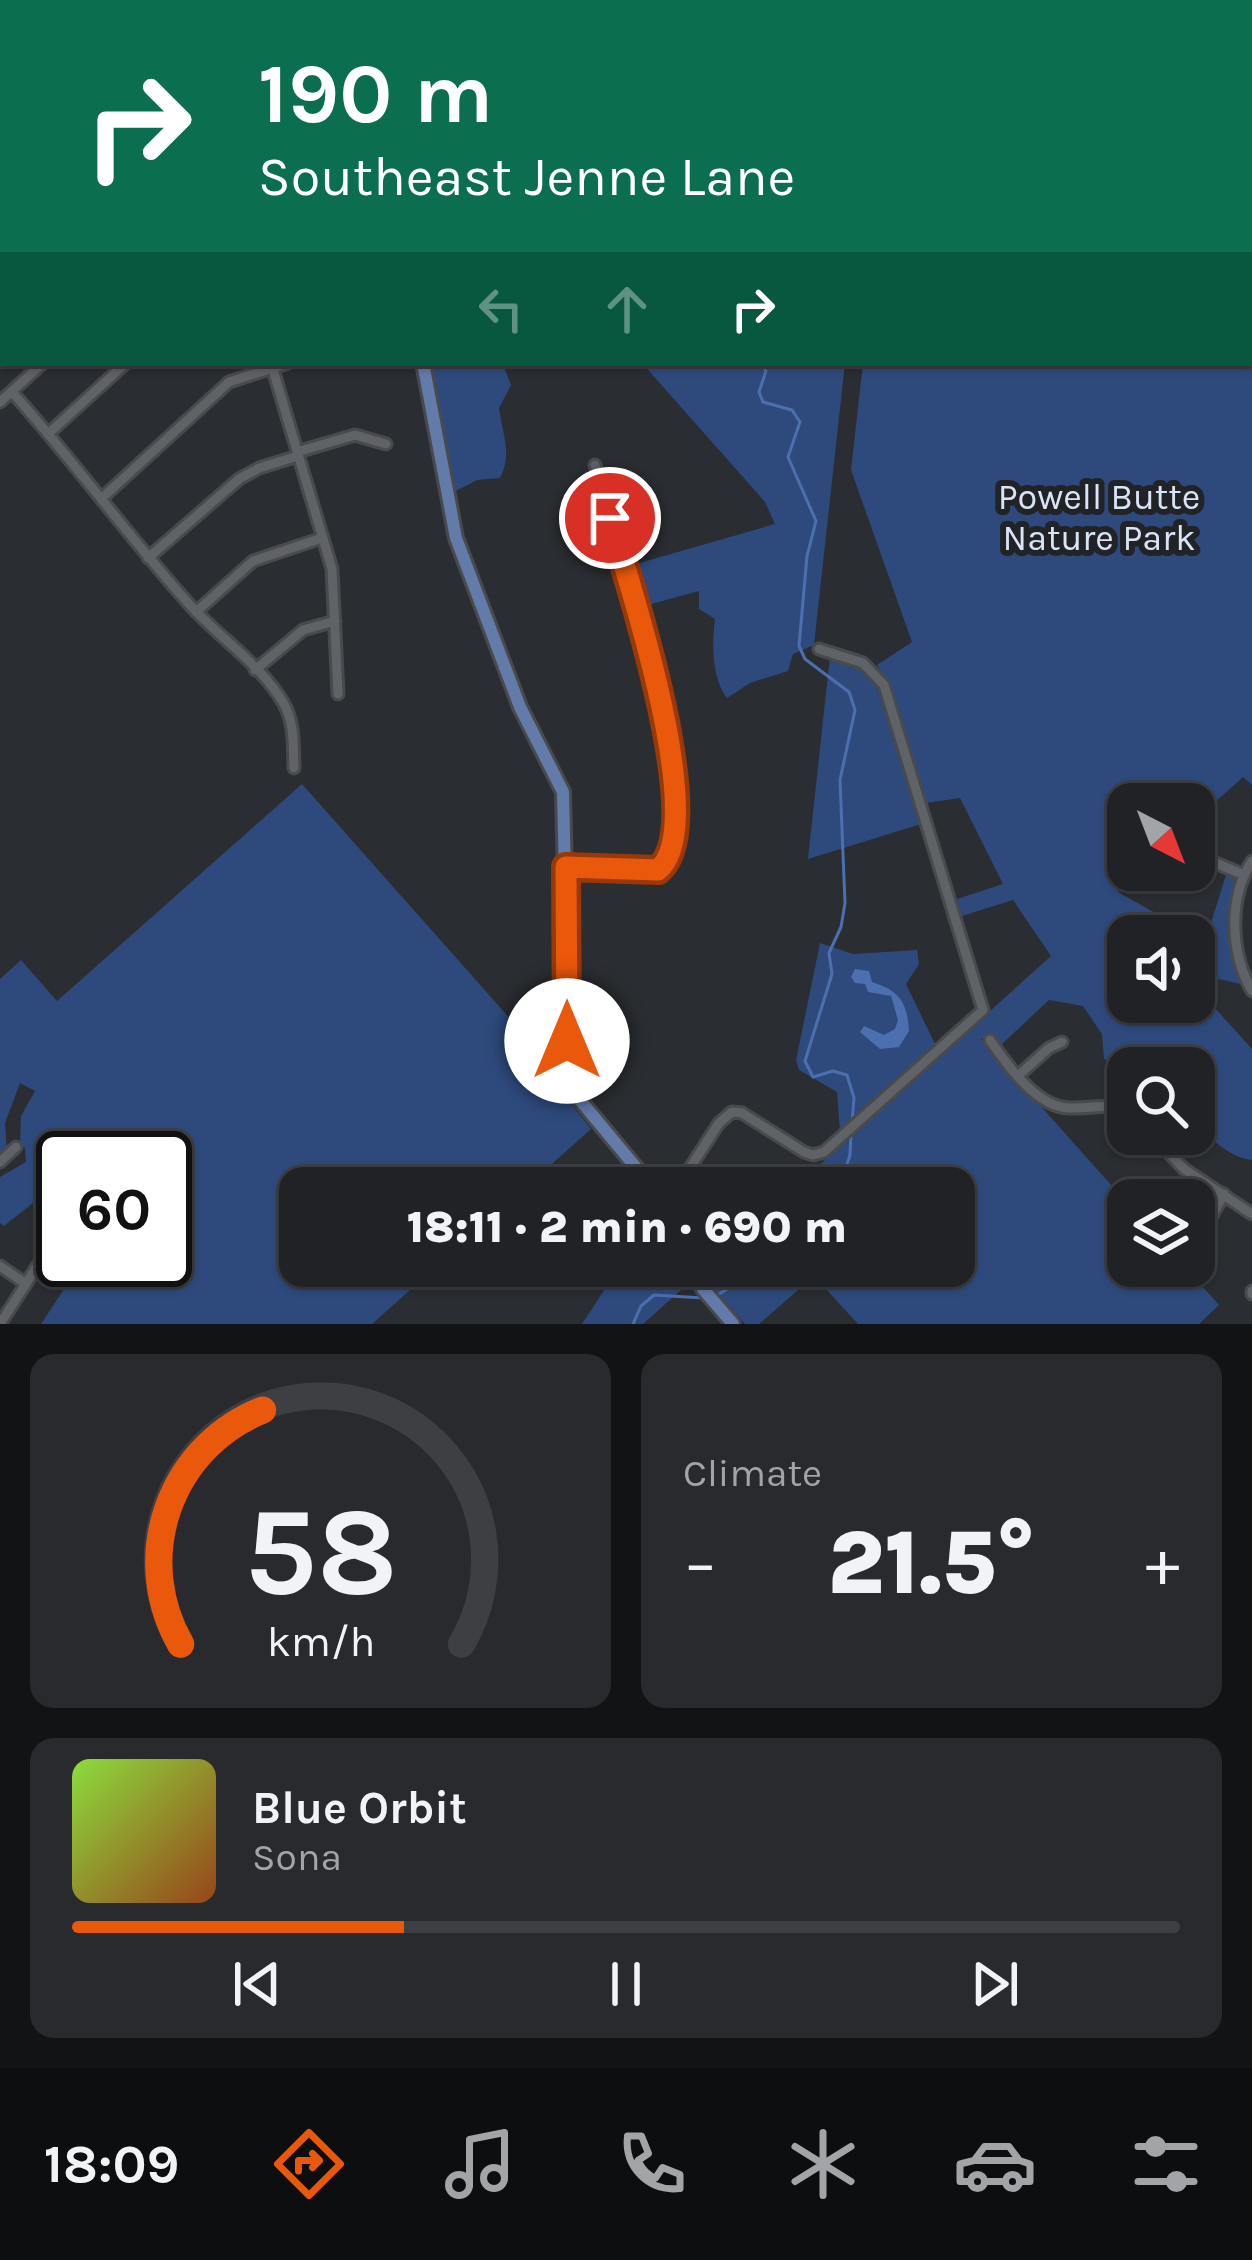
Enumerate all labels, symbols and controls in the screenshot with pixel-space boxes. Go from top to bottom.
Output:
text: 190 m [258,45,493,143]
icon: right [60,48,216,204]
text: Southeast Jenne Lane [258,145,795,209]
icon: left [468,276,534,342]
icon: ahead [594,276,660,342]
icon: right [720,276,786,342]
pin [559,467,661,569]
park label: Powell Butte Nature Park [998,476,1200,559]
icon: arrive [577,485,643,551]
north arrow [1107,783,1215,891]
map controls [1107,783,1215,1287]
button: sound [1107,915,1215,1023]
position arrow [504,978,630,1104]
button: search [1107,1047,1215,1155]
speed limit sign: 60 [36,1131,192,1287]
button: layers [1107,1179,1215,1287]
text: 18:11 · 2 min · 690 m [407,1201,847,1253]
text: Climate [683,1450,822,1496]
text: 58 [244,1479,397,1624]
text: 21.5° [828,1510,1035,1616]
text: − [683,1524,718,1602]
text: + [1145,1524,1180,1602]
text: km/h [266,1617,375,1667]
text: Blue Orbit [252,1782,467,1834]
text: Sona [252,1834,342,1880]
icon: previous [224,1951,290,2017]
icon: pause [593,1951,659,2017]
icon: next [962,1951,1028,2017]
icon: directions [267,2122,351,2206]
icon: music [438,2122,522,2206]
icon: phone [610,2122,694,2206]
icon: climate [781,2122,865,2206]
icon: car [953,2122,1037,2206]
icon: filters [1124,2122,1208,2206]
text: 18:09 [44,2132,180,2196]

